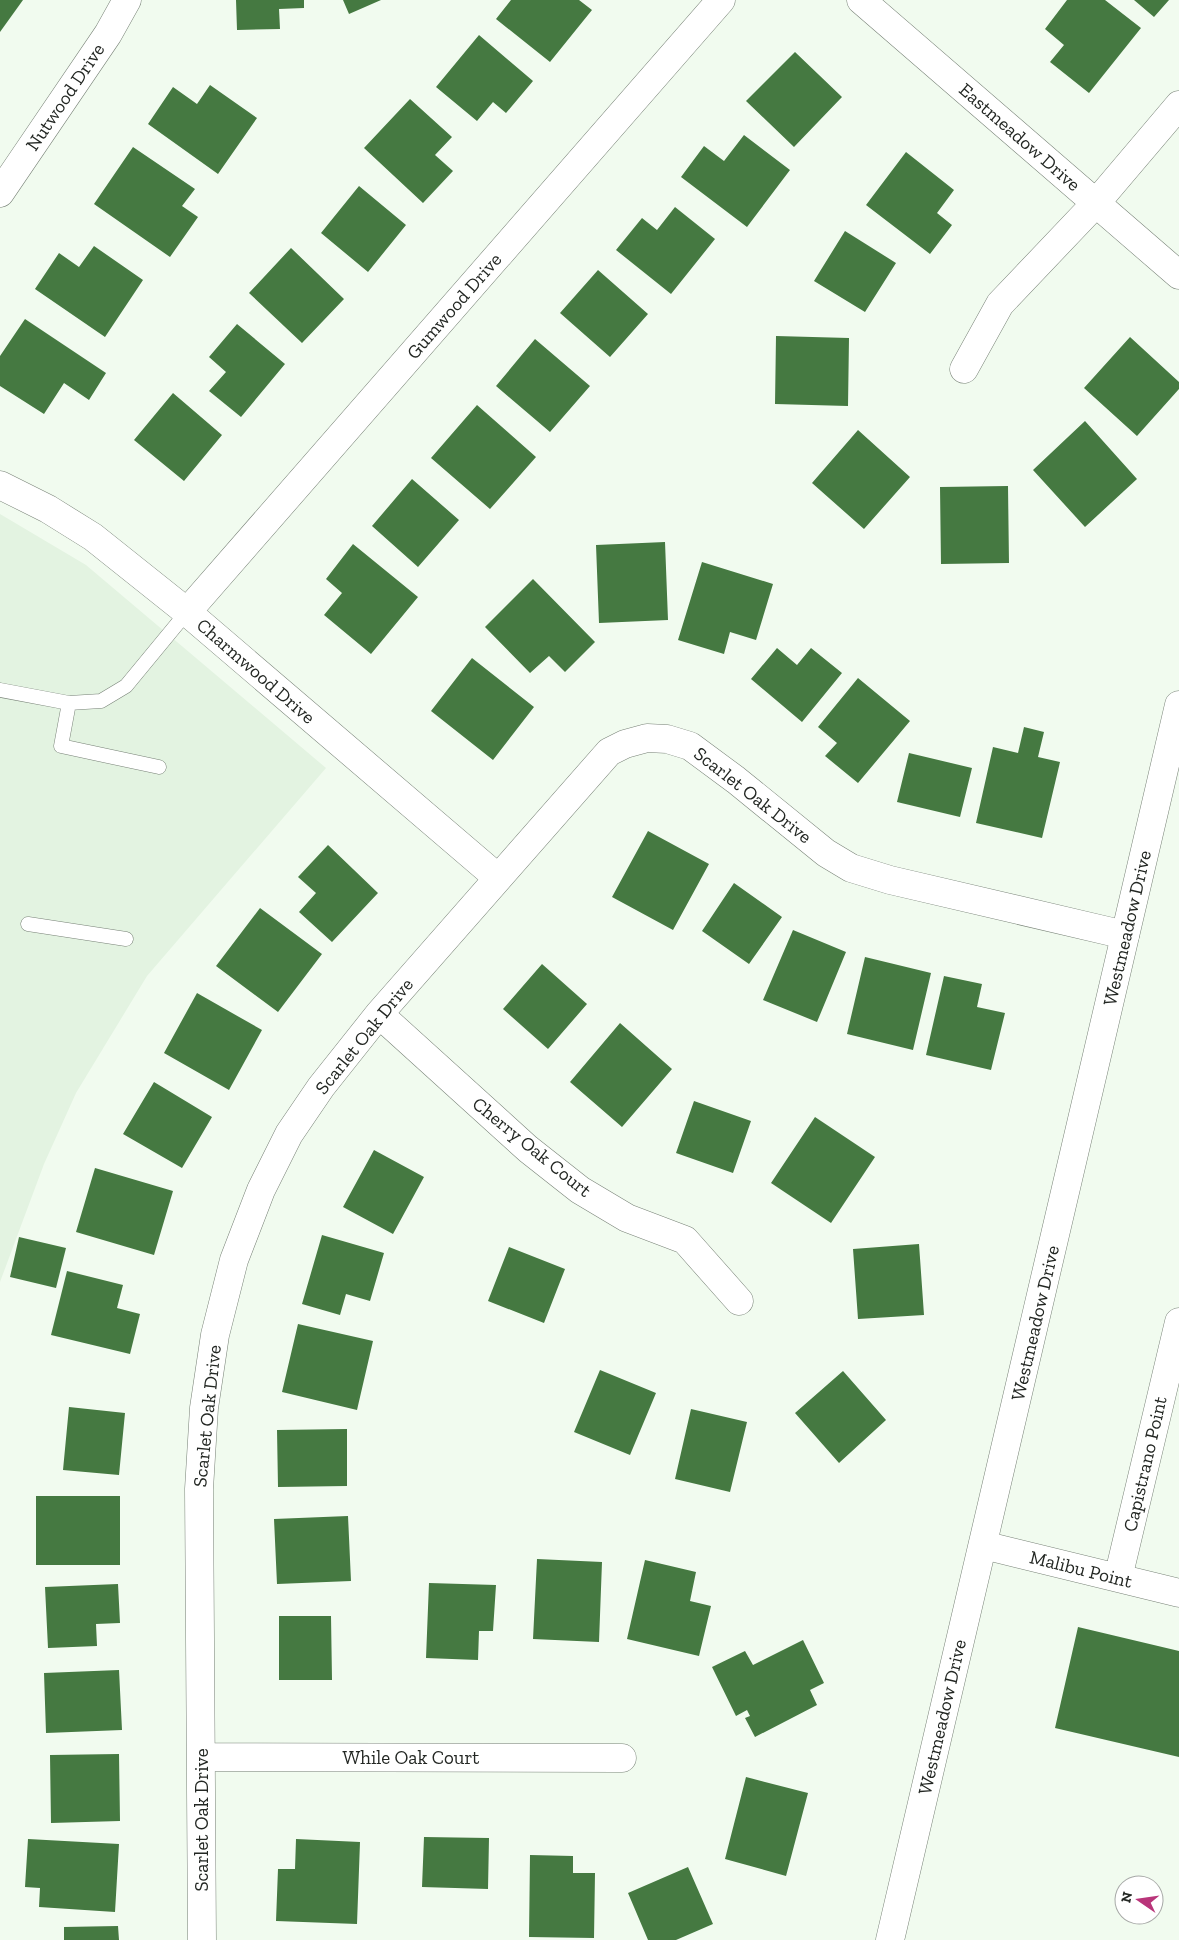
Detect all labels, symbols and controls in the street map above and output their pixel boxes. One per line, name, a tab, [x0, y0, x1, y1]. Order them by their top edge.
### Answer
street label: Nutwood Drive	[21, 39, 109, 155]
street label: Eastmeadow Drive	[955, 78, 1085, 196]
street label: Gumwood Drive	[402, 248, 506, 364]
street label: Charmwood Drive	[192, 613, 320, 729]
street label: Scarlet Oak Drive	[690, 742, 817, 848]
street label: Westmeadow Drive	[1098, 848, 1156, 1008]
street label: Scarlet Oak Drive	[310, 973, 418, 1099]
street label: Cherry Oak Court	[468, 1092, 596, 1202]
street label: Westmeadow Drive	[1006, 1243, 1064, 1403]
street label: Scarlet Oak Drive	[188, 1344, 226, 1488]
street label: Capistrano Point	[1118, 1394, 1172, 1534]
street label: Malibu Point	[1027, 1545, 1135, 1593]
street label: Westmeadow Drive	[913, 1637, 971, 1797]
street label: While Oak Court	[343, 1746, 479, 1769]
street label: Scarlet Oak Drive	[190, 1748, 213, 1892]
north arrow	[1114, 1875, 1164, 1925]
text: N	[1117, 1890, 1136, 1904]

